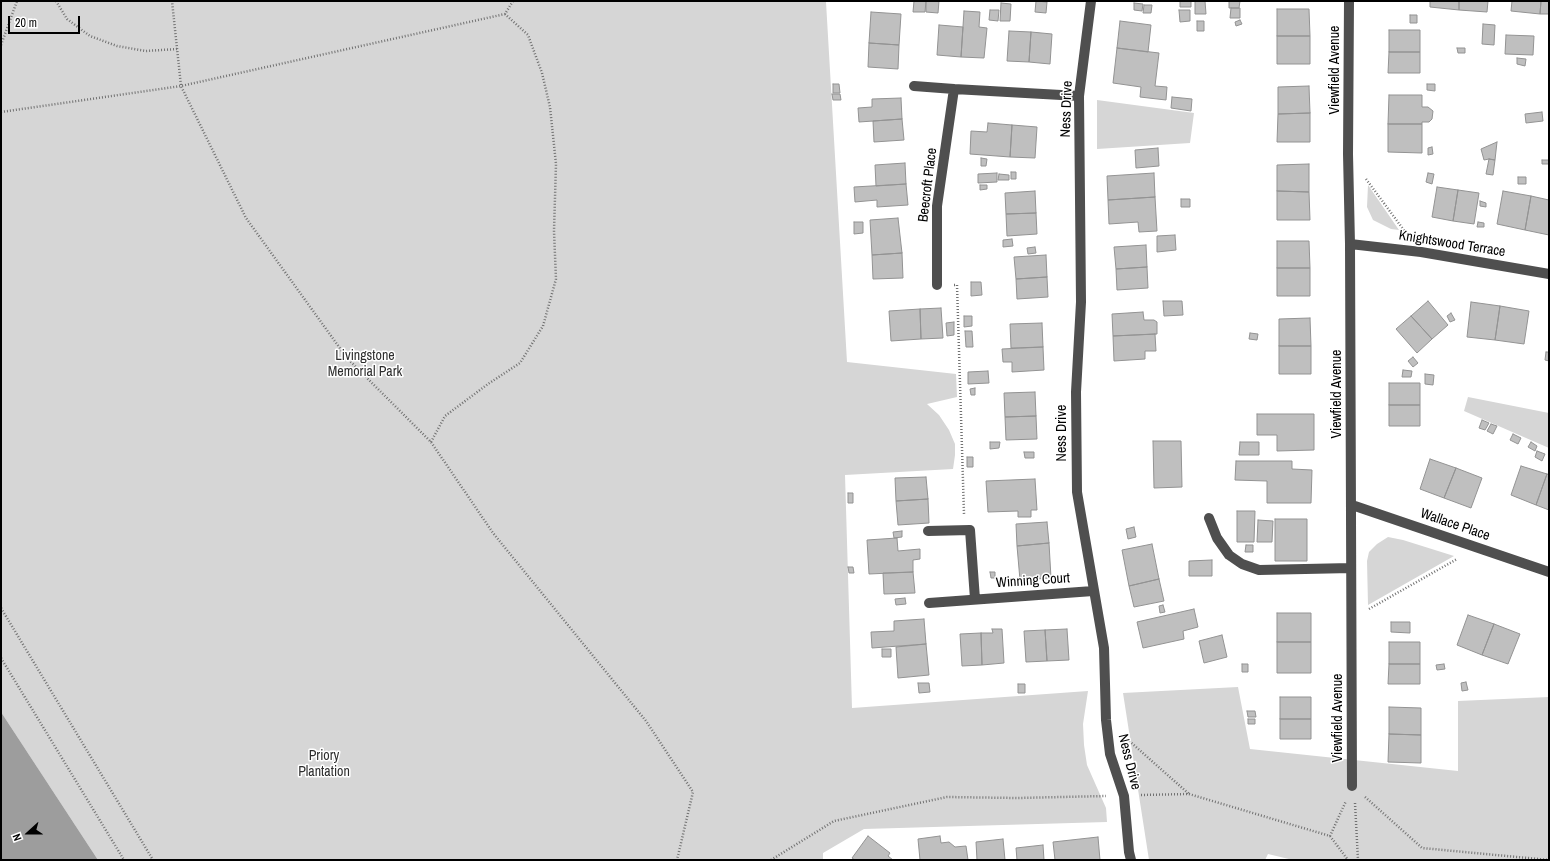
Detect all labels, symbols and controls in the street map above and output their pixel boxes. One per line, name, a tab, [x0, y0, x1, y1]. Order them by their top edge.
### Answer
scale bar	[10, 8, 82, 34]
text: 20 m	[15, 15, 37, 31]
street label: Viewfield Avenue	[1327, 26, 1343, 114]
street label: Ness Drive	[1058, 80, 1076, 138]
street label: Beecroft Place	[915, 147, 941, 223]
street label: Knightswood Terrace	[1397, 227, 1507, 261]
park label: Livingstone Memorial Park	[328, 348, 402, 380]
street label: Viewfield Avenue	[1329, 350, 1345, 438]
street label: Ness Drive	[1054, 405, 1070, 461]
street label: Wallace Place	[1418, 505, 1492, 545]
street label: Winning Court	[995, 570, 1071, 592]
street label: Viewfield Avenue	[1330, 674, 1346, 762]
street label: Ness Drive	[1114, 732, 1144, 792]
park label: Priory Plantation	[298, 748, 350, 780]
north arrow	[8, 813, 48, 853]
text: N	[9, 832, 25, 843]

